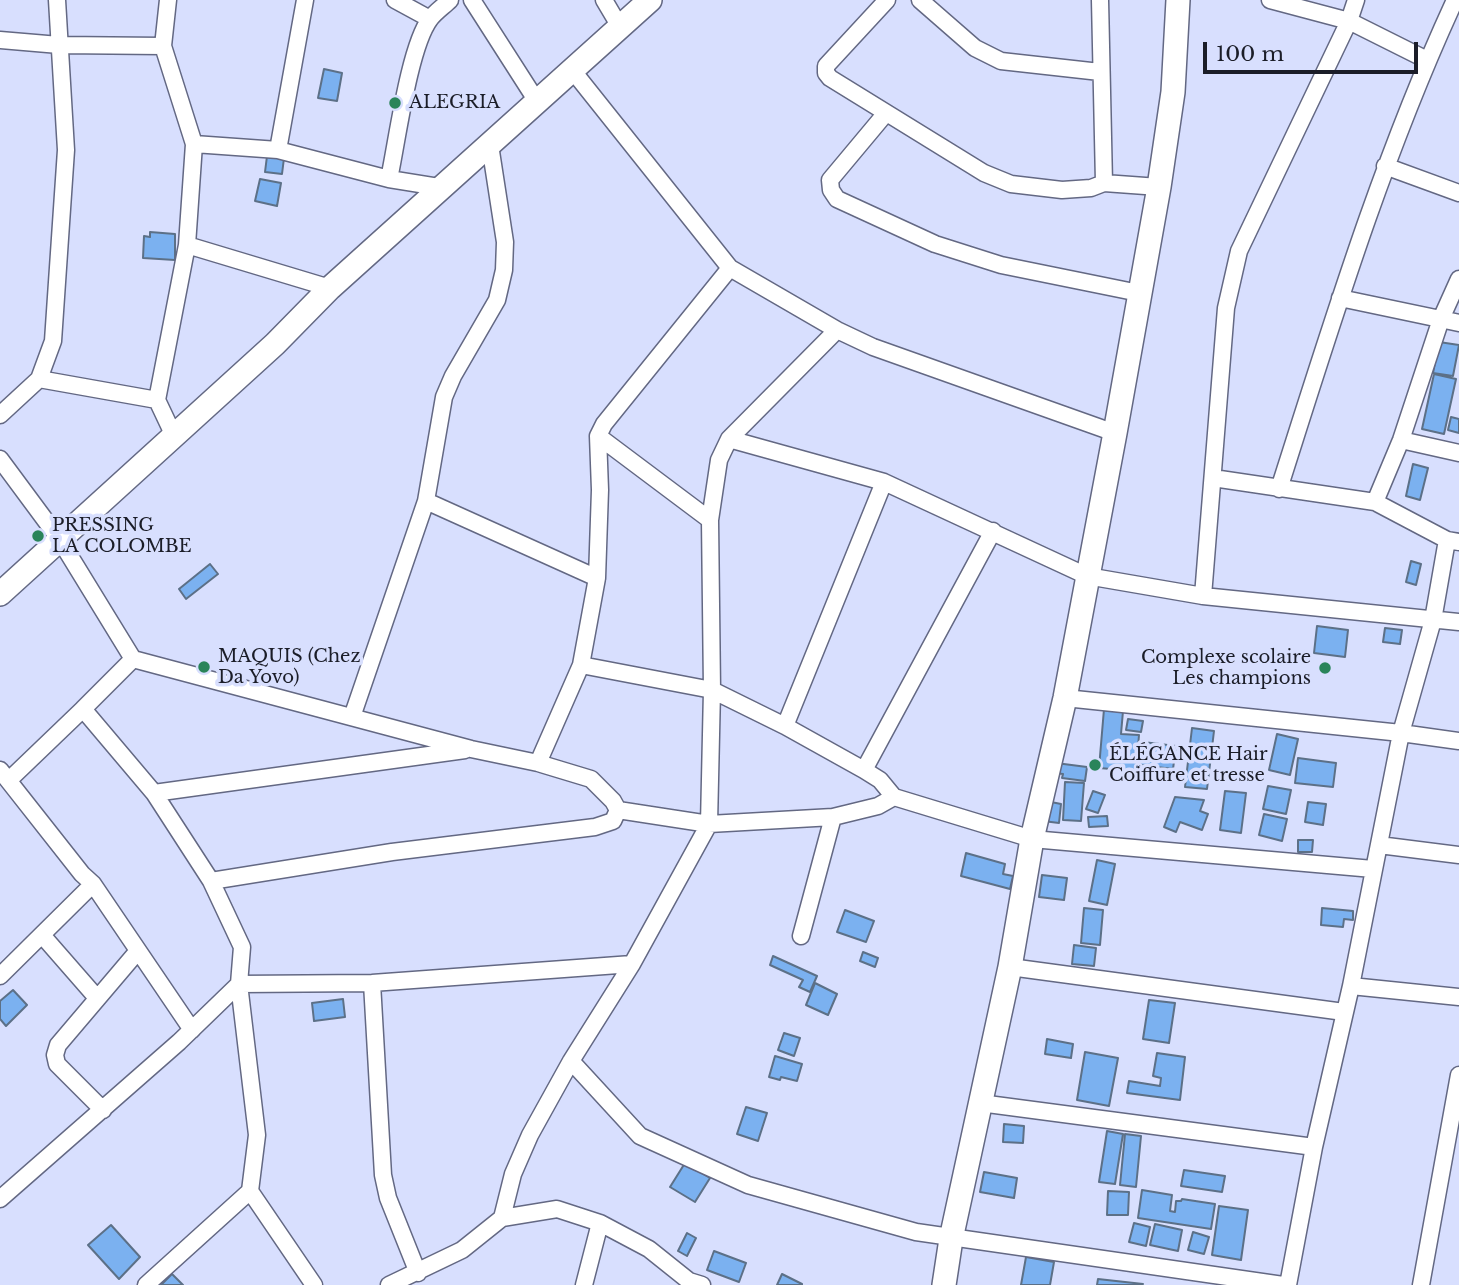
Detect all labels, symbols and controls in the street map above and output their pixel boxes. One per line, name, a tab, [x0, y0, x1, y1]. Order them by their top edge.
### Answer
scale bar	[1207, 28, 1422, 72]
text: 100 m	[1216, 41, 1284, 67]
place label: ALEGRIA	[409, 92, 500, 114]
marker: ALEGRIA	[387, 95, 403, 111]
place label: PRESSING LA COLOMBE	[52, 515, 192, 558]
marker: PRESSING LA COLOMBE	[30, 528, 46, 544]
place label: MAQUIS (Chez Da Yovo)	[218, 646, 360, 688]
place label: Complexe scolaire Les champions	[1141, 647, 1311, 690]
marker: MAQUIS (Chez Da Yovo)	[196, 659, 212, 675]
marker: Complexe scolaire Les champions	[1317, 660, 1333, 676]
place label: ÉLÉGANCE Hair Coiffure et tresse	[1109, 744, 1268, 786]
marker: ÉLÉGANCE Hair Coiffure et tresse	[1087, 757, 1103, 773]

